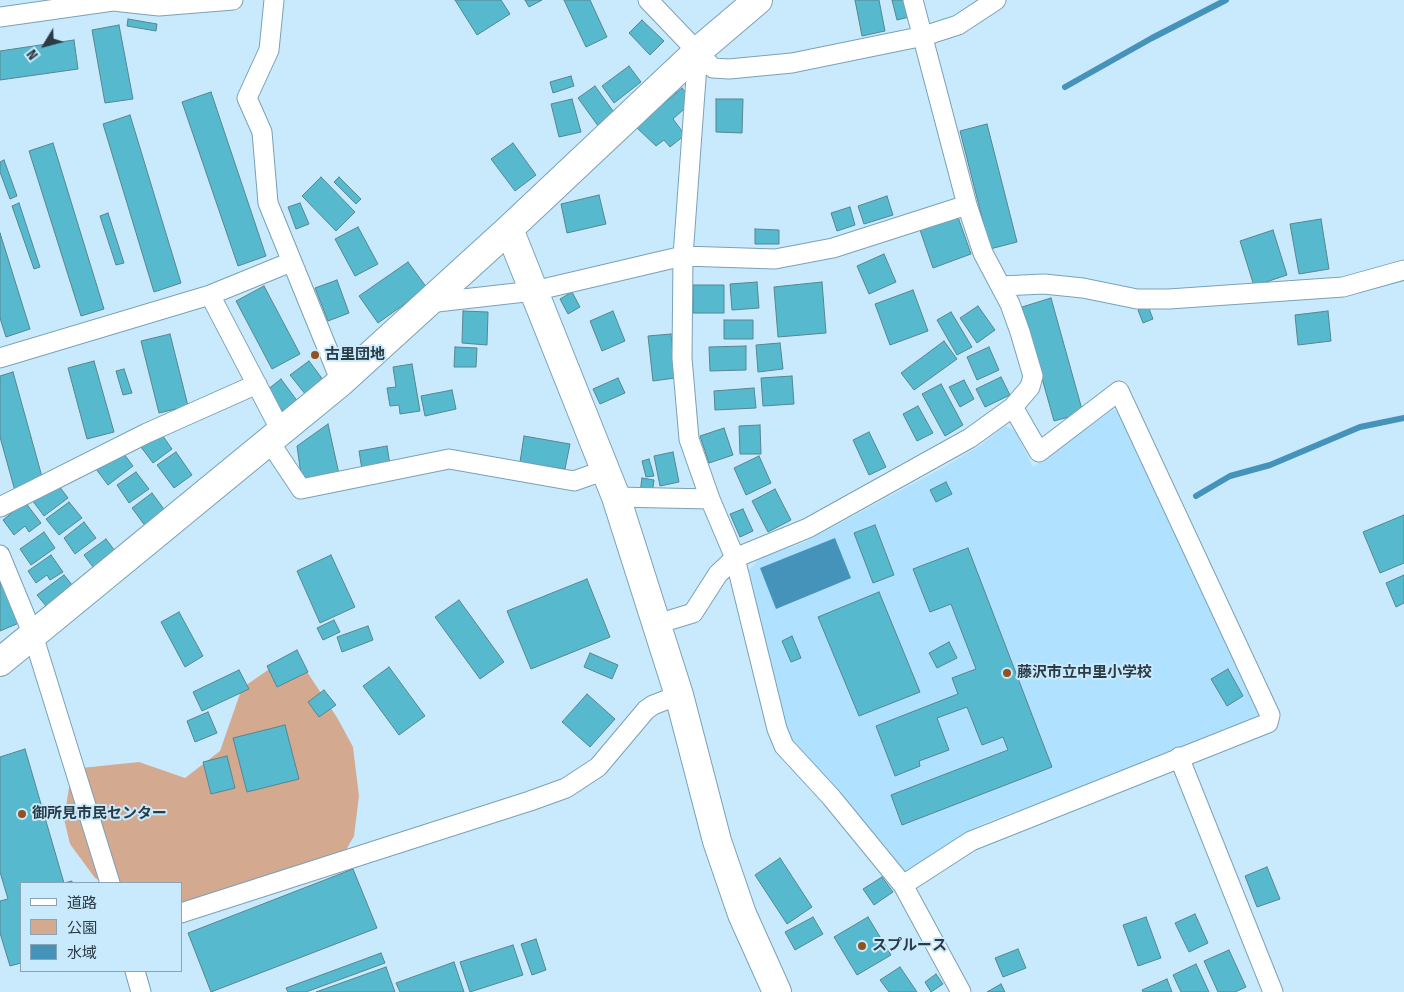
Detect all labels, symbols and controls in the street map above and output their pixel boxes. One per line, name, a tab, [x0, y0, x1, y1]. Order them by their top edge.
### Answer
north arrow	[20, 20, 70, 70]
text: N	[23, 46, 42, 63]
place label: 古里団地	[325, 346, 385, 364]
marker: 古里団地	[309, 349, 321, 361]
place label: 藤沢市立中里小学校	[1017, 664, 1152, 682]
marker: 藤沢市立中里小学校	[1001, 667, 1013, 679]
place label: 御所見市民センター	[32, 805, 167, 823]
marker: 御所見市民センター	[16, 808, 28, 820]
legend	[20, 882, 182, 972]
text: 道路	[67, 894, 97, 912]
text: 公園	[67, 919, 97, 937]
place label: スプルース	[872, 937, 947, 955]
marker: スプルース	[856, 940, 868, 952]
text: 水域	[67, 944, 97, 962]

